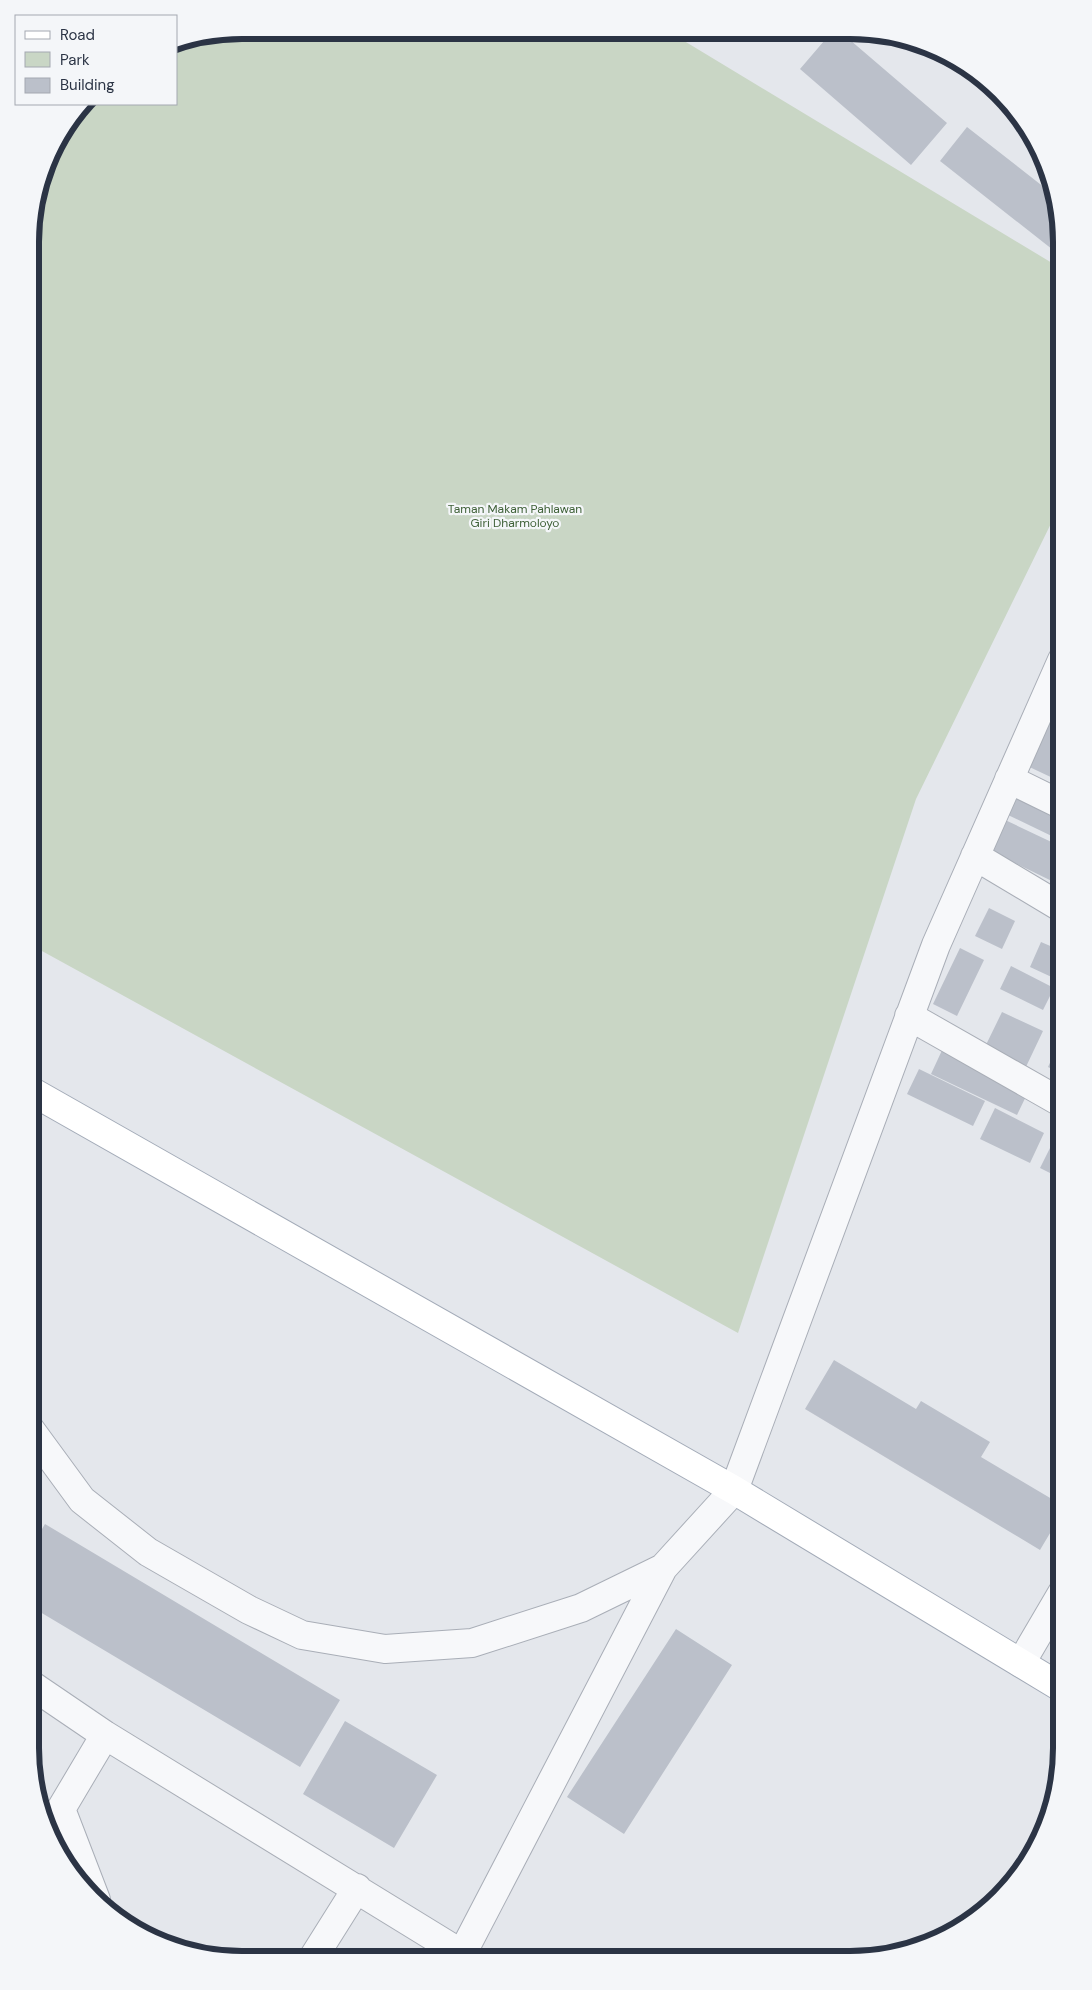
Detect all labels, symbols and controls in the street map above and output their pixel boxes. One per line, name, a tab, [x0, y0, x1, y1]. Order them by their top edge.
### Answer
legend	[15, 15, 178, 105]
text: Road	[60, 25, 95, 45]
text: Park	[60, 50, 90, 70]
text: Building	[60, 75, 115, 95]
park label: Taman Makam Pahlawan Giri Dharmoloyo	[448, 501, 582, 531]

